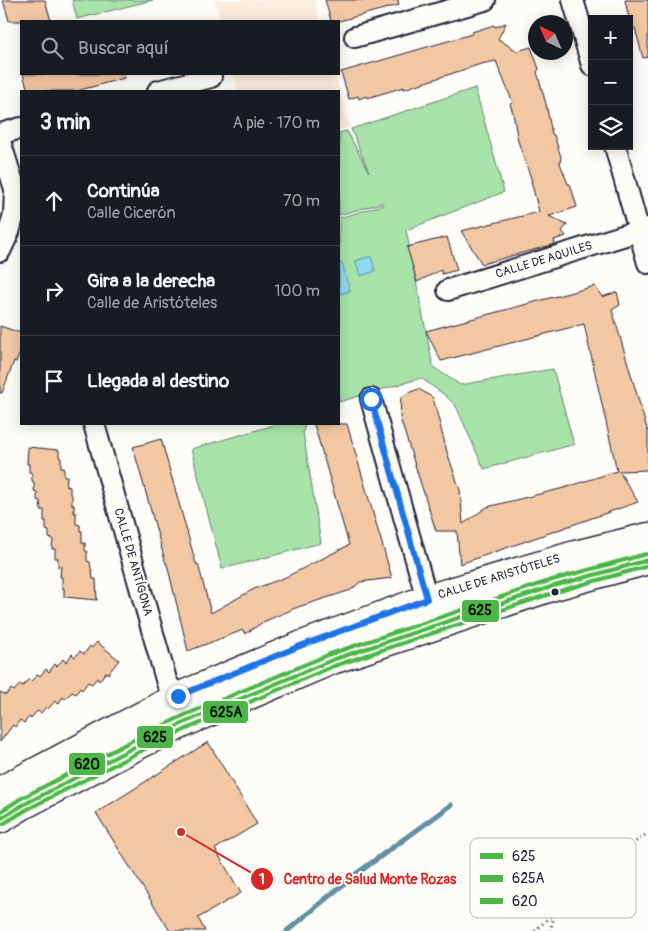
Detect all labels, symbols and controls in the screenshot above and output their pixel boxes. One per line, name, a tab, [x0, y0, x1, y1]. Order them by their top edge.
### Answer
north arrow	[528, 15, 573, 60]
map controls	[588, 15, 633, 150]
button: +	[588, 15, 633, 60]
search box	[20, 20, 340, 75]
icon: search	[38, 34, 66, 62]
text: Buscar aquí	[78, 36, 169, 60]
button: −	[588, 60, 633, 105]
button: layers	[588, 105, 633, 150]
text: 3 min	[40, 109, 90, 136]
text: A pie · 170 m	[232, 113, 320, 133]
text: Continúa	[87, 179, 160, 203]
icon: ahead	[40, 187, 68, 215]
text: 70 m	[283, 191, 320, 211]
text: Calle Cicerón	[87, 203, 176, 223]
street label: CALLE DE AQUILES	[494, 238, 594, 282]
text: Gira a la derecha	[87, 269, 215, 293]
icon: right	[40, 277, 68, 305]
text: 100 m	[274, 281, 320, 301]
text: Calle de Aristóteles	[87, 293, 217, 313]
icon: arrive	[40, 367, 68, 395]
text: Llegada al destino	[87, 369, 229, 393]
route start	[360, 388, 383, 411]
street label: CALLE DE ANTÍGONA	[110, 506, 157, 618]
street label: CALLE DE ARISTÓTELES	[436, 550, 562, 603]
unlabelled marker	[550, 587, 560, 597]
line badge: 625	[461, 599, 500, 623]
text: 625	[468, 602, 492, 619]
route end	[167, 685, 190, 708]
line badge: 625A	[202, 700, 249, 724]
text: 625A	[210, 704, 242, 721]
line badge: 625	[136, 725, 174, 749]
text: 625	[143, 729, 167, 746]
line badge: 620	[68, 752, 106, 776]
text: 620	[74, 756, 100, 773]
legend	[470, 838, 636, 918]
text: 625	[512, 848, 536, 865]
callout: Centro de Salud Monte Rozas	[249, 864, 466, 893]
text: 1	[259, 870, 265, 889]
text: 625A	[512, 870, 545, 887]
text: Centro de Salud Monte Rozas	[284, 871, 457, 888]
text: 620	[512, 893, 538, 910]

